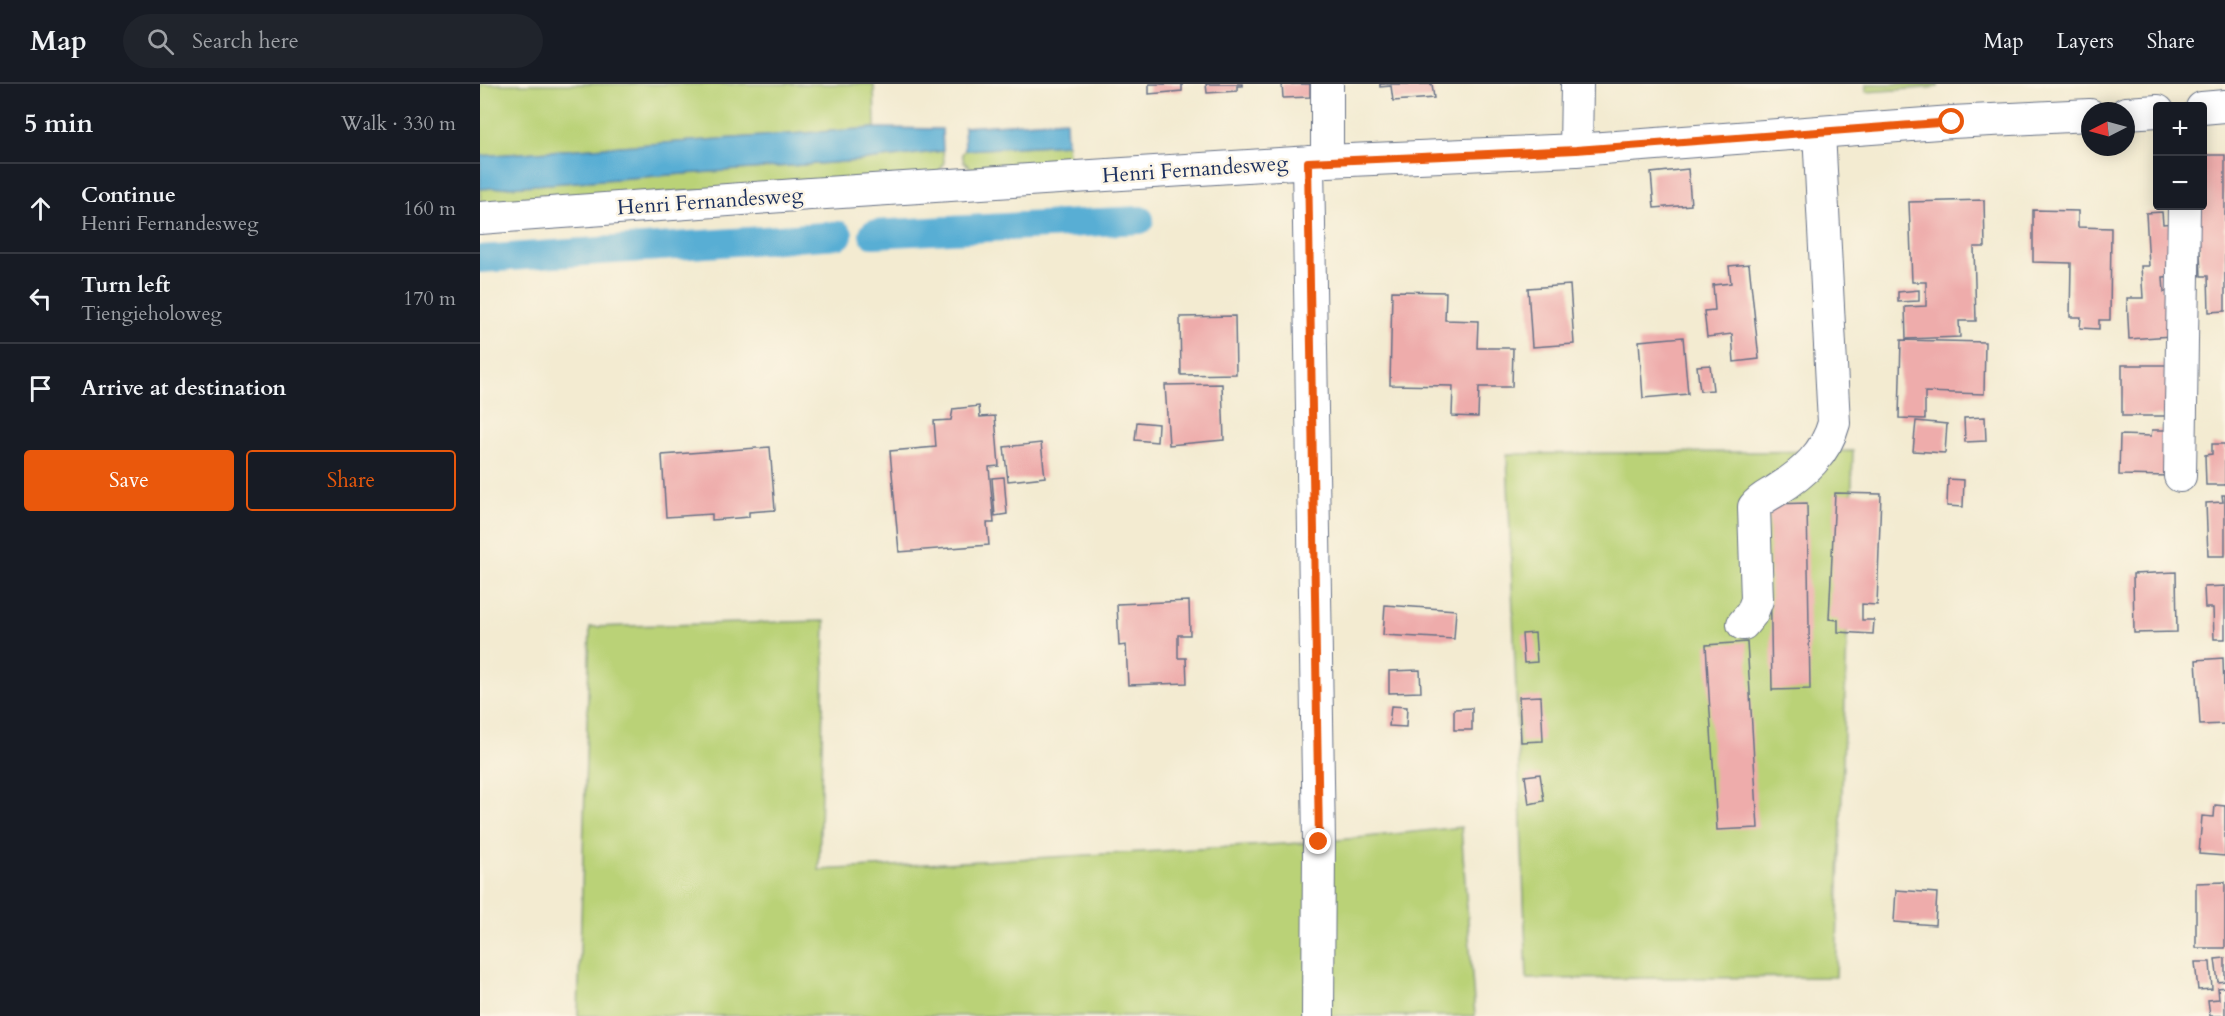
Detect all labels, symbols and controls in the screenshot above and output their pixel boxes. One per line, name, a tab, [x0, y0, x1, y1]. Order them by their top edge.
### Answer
search box	[123, 14, 543, 68]
text: Map	[30, 22, 87, 60]
icon: search	[144, 25, 177, 58]
text: Search here	[192, 26, 299, 56]
text: Map	[1984, 27, 2024, 56]
text: Layers	[2057, 27, 2114, 56]
text: Share	[2147, 27, 2195, 56]
north arrow	[2081, 102, 2135, 156]
map controls	[2153, 102, 2207, 210]
button: +	[2153, 102, 2207, 156]
text: 5 min	[24, 106, 93, 141]
route start	[1938, 108, 1964, 134]
text: Walk · 330 m	[341, 110, 456, 137]
street label: Henri Fernandesweg	[1101, 149, 1289, 190]
button: −	[2153, 156, 2207, 210]
text: Continue	[81, 180, 176, 210]
street label: Henri Fernandesweg	[616, 181, 804, 222]
icon: ahead	[24, 192, 57, 225]
text: 160 m	[403, 195, 456, 222]
text: Henri Fernandesweg	[81, 210, 258, 237]
text: Turn left	[81, 270, 170, 300]
icon: left	[24, 282, 57, 315]
text: 170 m	[403, 285, 456, 312]
text: Tiengieholoweg	[81, 300, 222, 327]
icon: arrive	[24, 372, 57, 405]
text: Arrive at destination	[81, 373, 286, 403]
button: Save	[24, 450, 234, 511]
button: Share	[246, 450, 456, 511]
route end	[1305, 828, 1331, 854]

